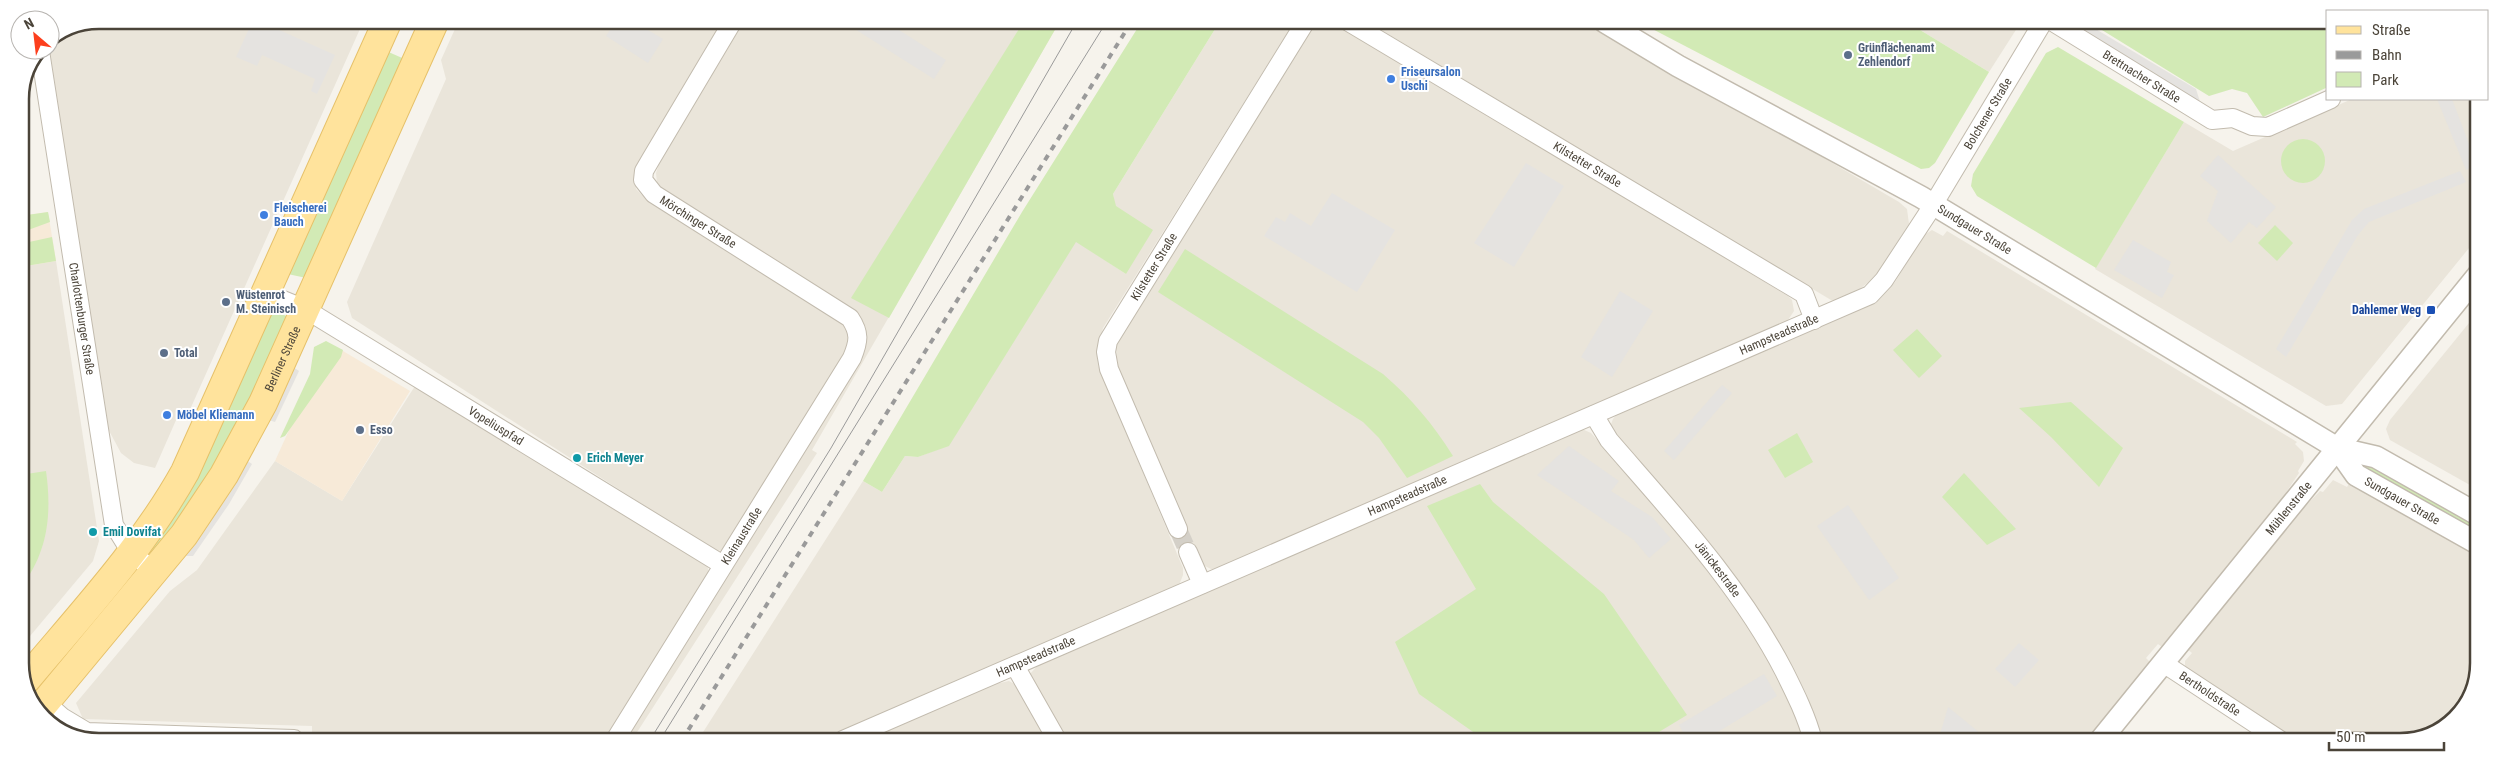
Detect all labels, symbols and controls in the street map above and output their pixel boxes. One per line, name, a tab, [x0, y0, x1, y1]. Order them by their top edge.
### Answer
north arrow	[10, 10, 60, 60]
legend	[2326, 10, 2489, 100]
text: N	[21, 14, 36, 33]
text: Straße	[2372, 21, 2411, 39]
place label: Grünflächenamt Zehlendorf	[1858, 41, 1935, 69]
text: Bahn	[2372, 46, 2402, 64]
street label: Brettnacher Straße	[2100, 47, 2183, 106]
marker: Grünflächenamt Zehlendorf	[1842, 49, 1854, 61]
place label: Friseursalon Uschi	[1401, 65, 1461, 93]
text: Park	[2372, 71, 2399, 89]
marker: Friseursalon Uschi	[1385, 73, 1397, 85]
street label: Bolchener Straße	[1961, 75, 2015, 152]
street label: Kilstetter Straße	[1551, 139, 1624, 190]
street label: Mörchinger Straße	[657, 193, 739, 251]
place label: Fleischerei Bauch	[274, 201, 327, 229]
street label: Sundgauer Straße	[1935, 202, 2015, 257]
marker: Fleischerei Bauch	[258, 209, 270, 221]
street label: Kilstetter Straße	[1128, 230, 1180, 303]
street label: Charlottenburger Straße	[66, 262, 98, 376]
place label: Wüstenrot M. Steinisch	[236, 288, 296, 316]
marker: Wüstenrot M. Steinisch	[220, 296, 232, 308]
place label: Dahlemer Weg	[2352, 303, 2421, 317]
marker: Dahlemer Weg	[2425, 304, 2437, 316]
street label: Hampsteadstraße	[1737, 311, 1821, 358]
street label: Berliner Straße	[262, 324, 304, 394]
place label: Total	[174, 346, 198, 360]
marker: Total	[158, 347, 170, 359]
street label: Vopeliuspfad	[466, 404, 526, 448]
place label: Möbel Kliemann	[177, 408, 254, 422]
marker: Möbel Kliemann	[161, 409, 173, 421]
place label: Esso	[370, 423, 393, 437]
marker: Esso	[354, 424, 366, 436]
place label: Erich Meyer	[587, 451, 644, 465]
marker: Erich Meyer	[571, 452, 583, 464]
street label: Hampsteadstraße	[1366, 472, 1449, 519]
street label: Sundgauer Straße	[2362, 474, 2443, 528]
street label: Mühlenstraße	[2263, 478, 2315, 538]
street label: Kleinaustraße	[718, 504, 765, 567]
place label: Emil Dovifat	[103, 525, 161, 539]
marker: Emil Dovifat	[87, 526, 99, 538]
street label: Jänickestraße	[1692, 538, 1744, 600]
street label: Hampsteadstraße	[994, 633, 1078, 680]
street label: Bertholdstraße	[2177, 669, 2243, 719]
scale bar	[2329, 720, 2444, 752]
text: 50 m	[2336, 728, 2366, 746]

